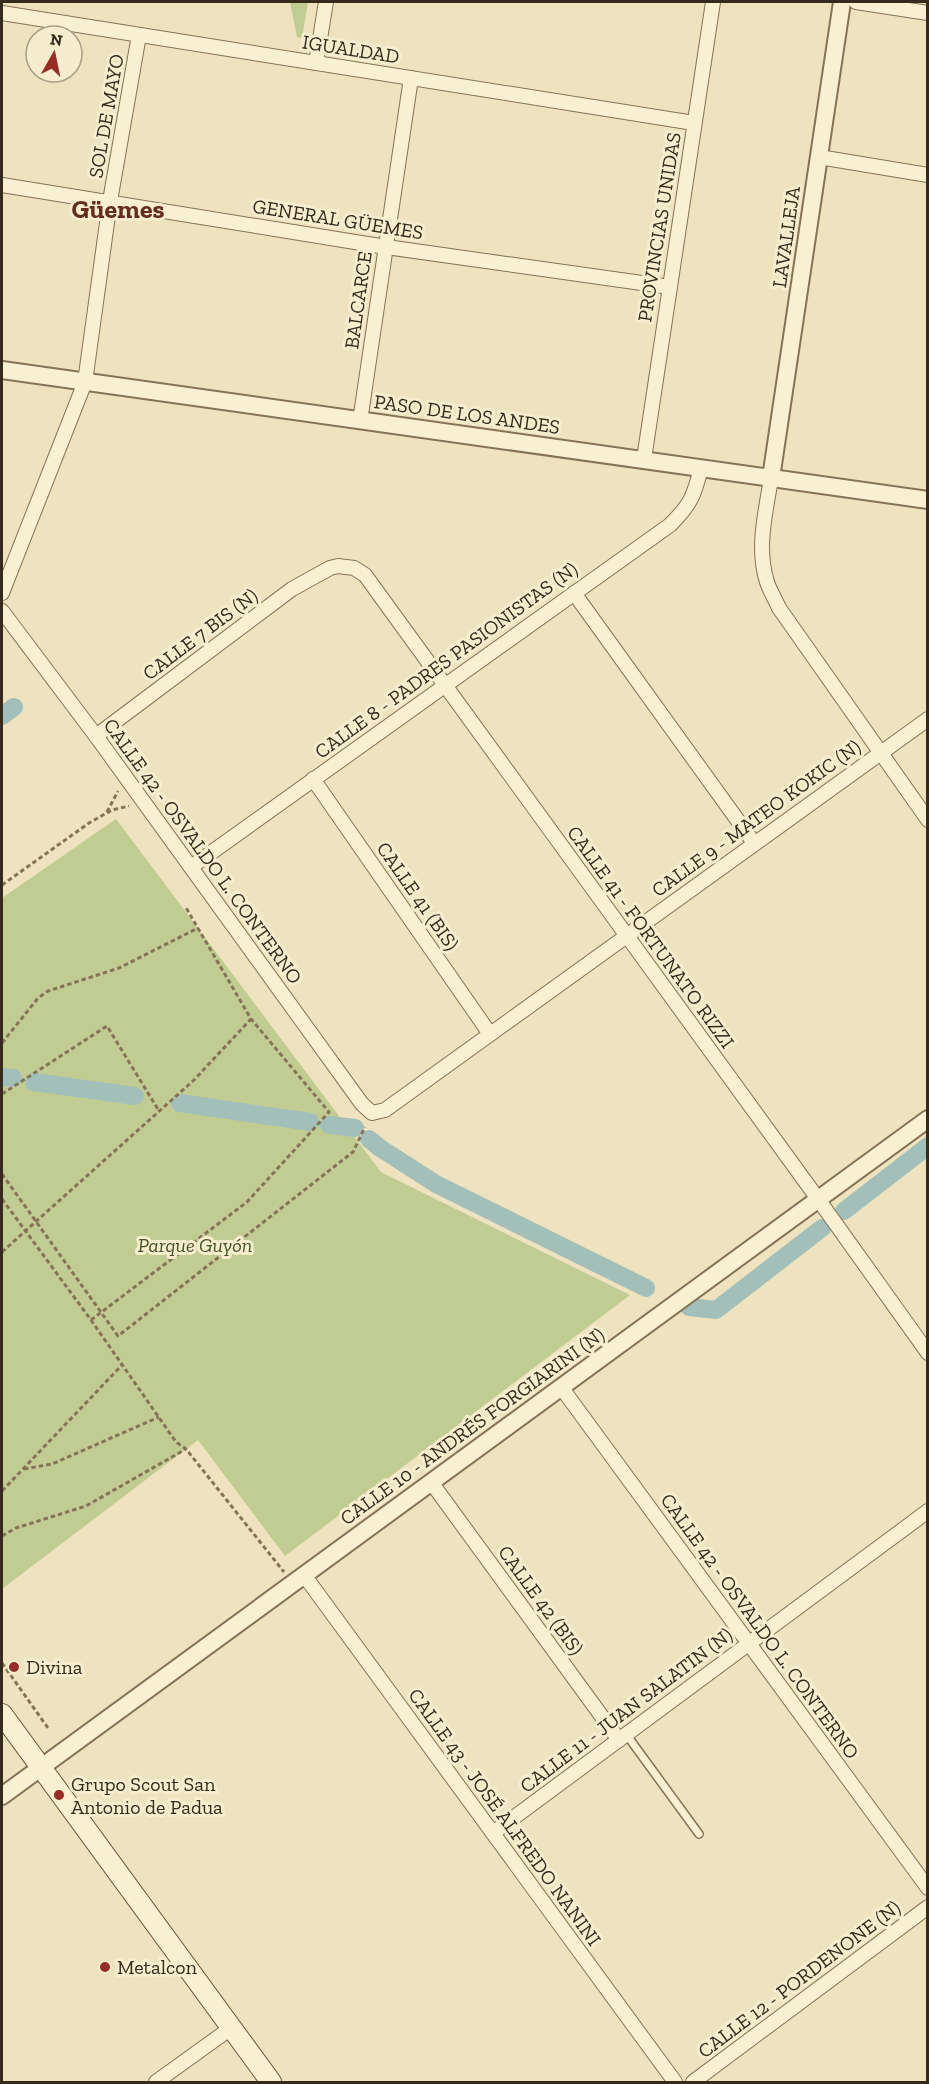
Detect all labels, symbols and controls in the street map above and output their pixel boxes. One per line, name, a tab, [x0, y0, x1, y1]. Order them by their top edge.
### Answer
north arrow	[24, 24, 84, 84]
text: N	[49, 29, 64, 50]
street label: IGUALDAD	[301, 29, 401, 69]
street label: SOL DE MAYO	[83, 52, 129, 180]
street label: PROVINCIAS UNIDAS	[632, 130, 686, 324]
street label: LAVALLEJA	[767, 184, 805, 289]
district label: Güemes	[72, 193, 164, 225]
street label: GENERAL GÜEMES	[251, 194, 425, 244]
street label: BALCARCE	[339, 250, 377, 350]
street label: PASO DE LOS ANDES	[373, 389, 561, 439]
street label: CALLE 8 - PADRES PASIONISTAS (N)	[310, 557, 582, 763]
street label: CALLE 7 BIS (N)	[138, 583, 262, 685]
street label: CALLE 42 - OSVALDO L. CONTERNO	[99, 714, 307, 988]
street label: CALLE 9 - MATEO KOKIC (N)	[647, 734, 865, 902]
street label: CALLE 41 - FORTUNATO RIZZI	[562, 821, 740, 1053]
street label: CALLE 41 (BIS)	[372, 837, 464, 955]
park label: Parque Guyón	[138, 1233, 252, 1257]
street label: CALLE 10 - ANDRÉS FORGIARINI (N)	[335, 1322, 609, 1530]
street label: CALLE 42 - OSVALDO L. CONTERNO	[656, 1489, 864, 1763]
street label: CALLE 42 (BIS)	[493, 1541, 589, 1659]
street label: CALLE 11 - JUAN SALATIN (N)	[515, 1622, 737, 1798]
place label: Divina	[26, 1655, 83, 1679]
marker: Divina	[7, 1660, 21, 1674]
street label: CALLE 43 - JOSÉ ALFREDO NANINI	[404, 1684, 606, 1950]
place label: Grupo Scout San Antonio de Padua	[71, 1772, 223, 1819]
marker: Grupo Scout San Antonio de Padua	[52, 1788, 66, 1802]
street label: CALLE 12 - PORDENONE (N)	[693, 1895, 905, 2063]
place label: Metalcon	[117, 1955, 197, 1979]
marker: Metalcon	[98, 1960, 112, 1974]

